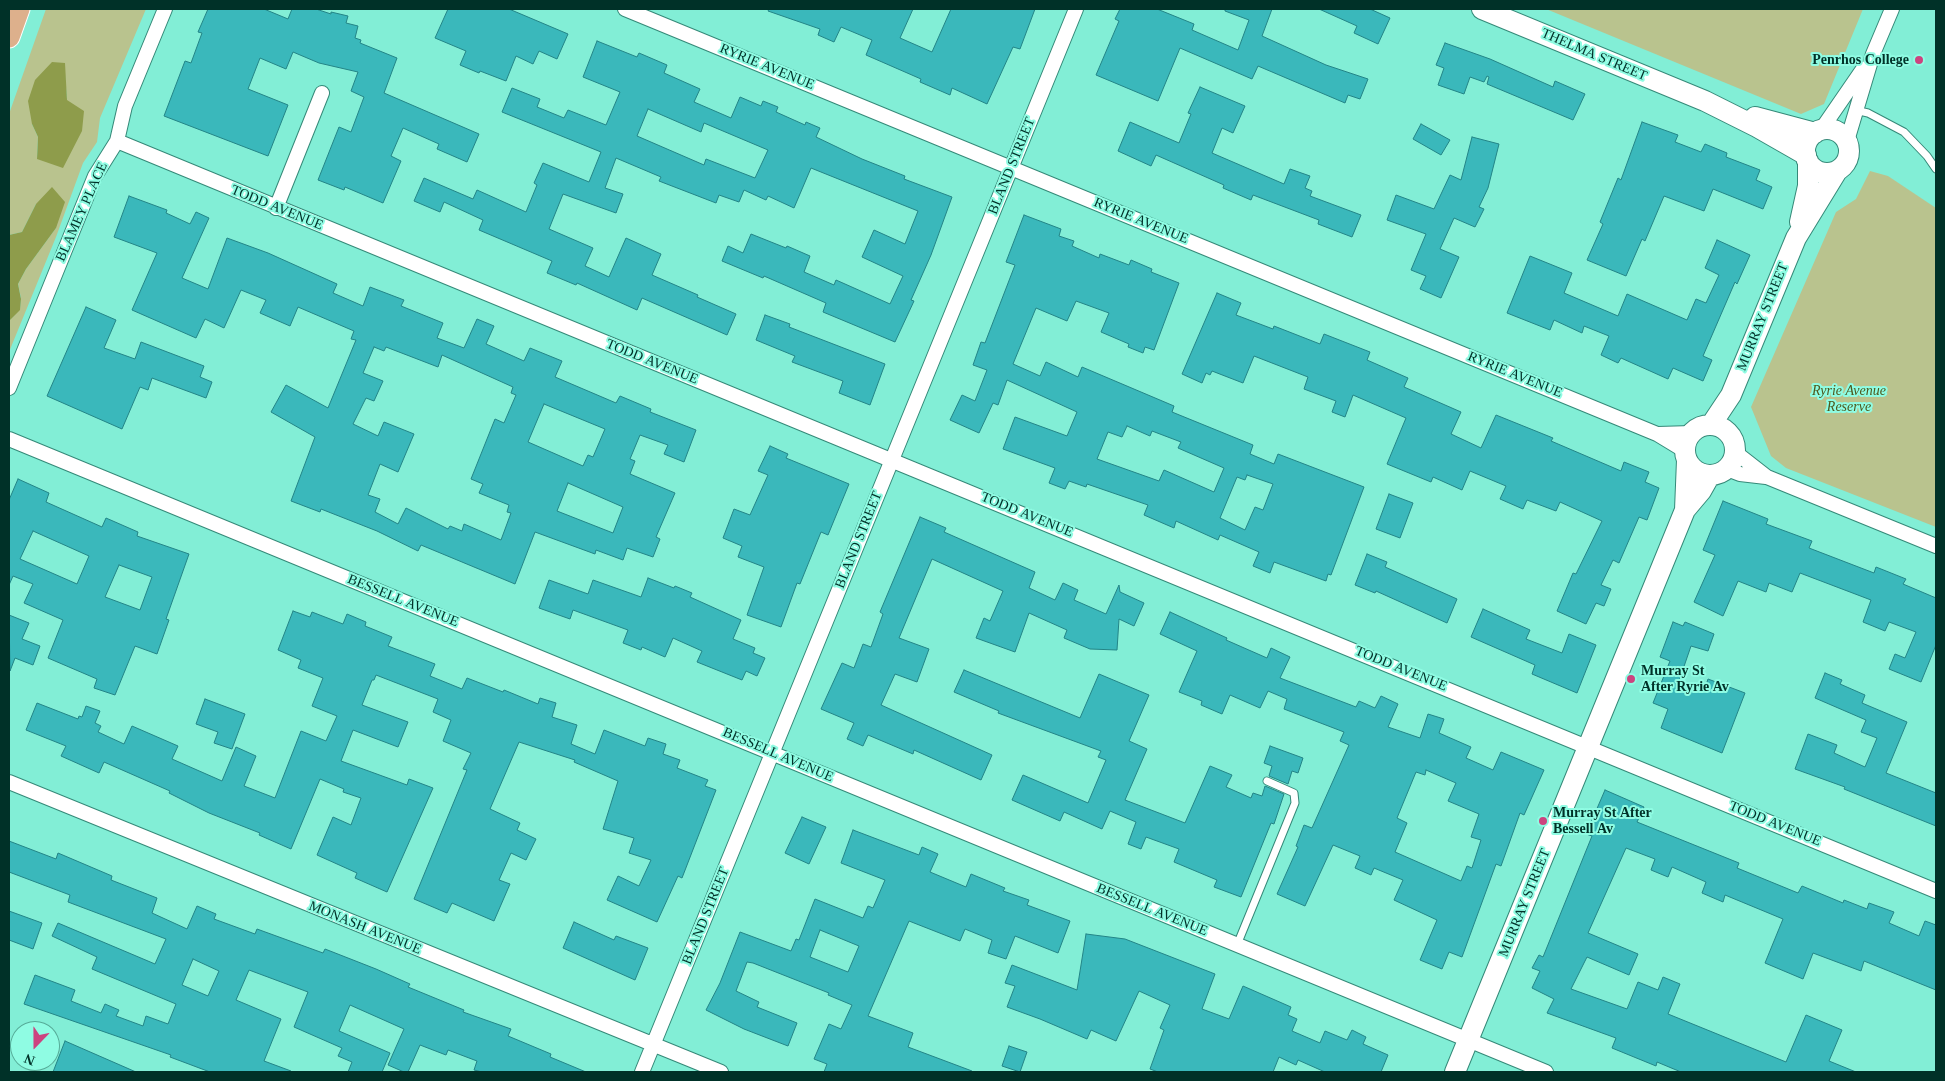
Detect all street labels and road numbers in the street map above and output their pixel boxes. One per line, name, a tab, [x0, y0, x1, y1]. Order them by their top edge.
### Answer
street label: THELMA STREET	[1539, 25, 1649, 85]
street label: RYRIE AVENUE	[717, 40, 817, 94]
street label: BLAND STREET	[985, 115, 1039, 217]
street label: BLAMEY PLACE	[53, 160, 111, 264]
street label: TODD AVENUE	[228, 182, 326, 234]
street label: RYRIE AVENUE	[1091, 194, 1191, 248]
street label: MURRAY STREET	[1734, 261, 1792, 373]
street label: TODD AVENUE	[603, 336, 701, 388]
street label: RYRIE AVENUE	[1465, 348, 1565, 402]
street label: BLAND STREET	[832, 489, 886, 591]
street label: TODD AVENUE	[978, 489, 1076, 541]
street label: BESSELL AVENUE	[345, 571, 461, 631]
street label: TODD AVENUE	[1352, 643, 1450, 695]
street label: BESSELL AVENUE	[720, 724, 836, 786]
street label: TODD AVENUE	[1726, 798, 1824, 850]
street label: MURRAY STREET	[1496, 847, 1554, 959]
street label: BLAND STREET	[679, 865, 733, 967]
street label: BESSELL AVENUE	[1094, 880, 1210, 940]
street label: MONASH AVENUE	[306, 898, 424, 958]

